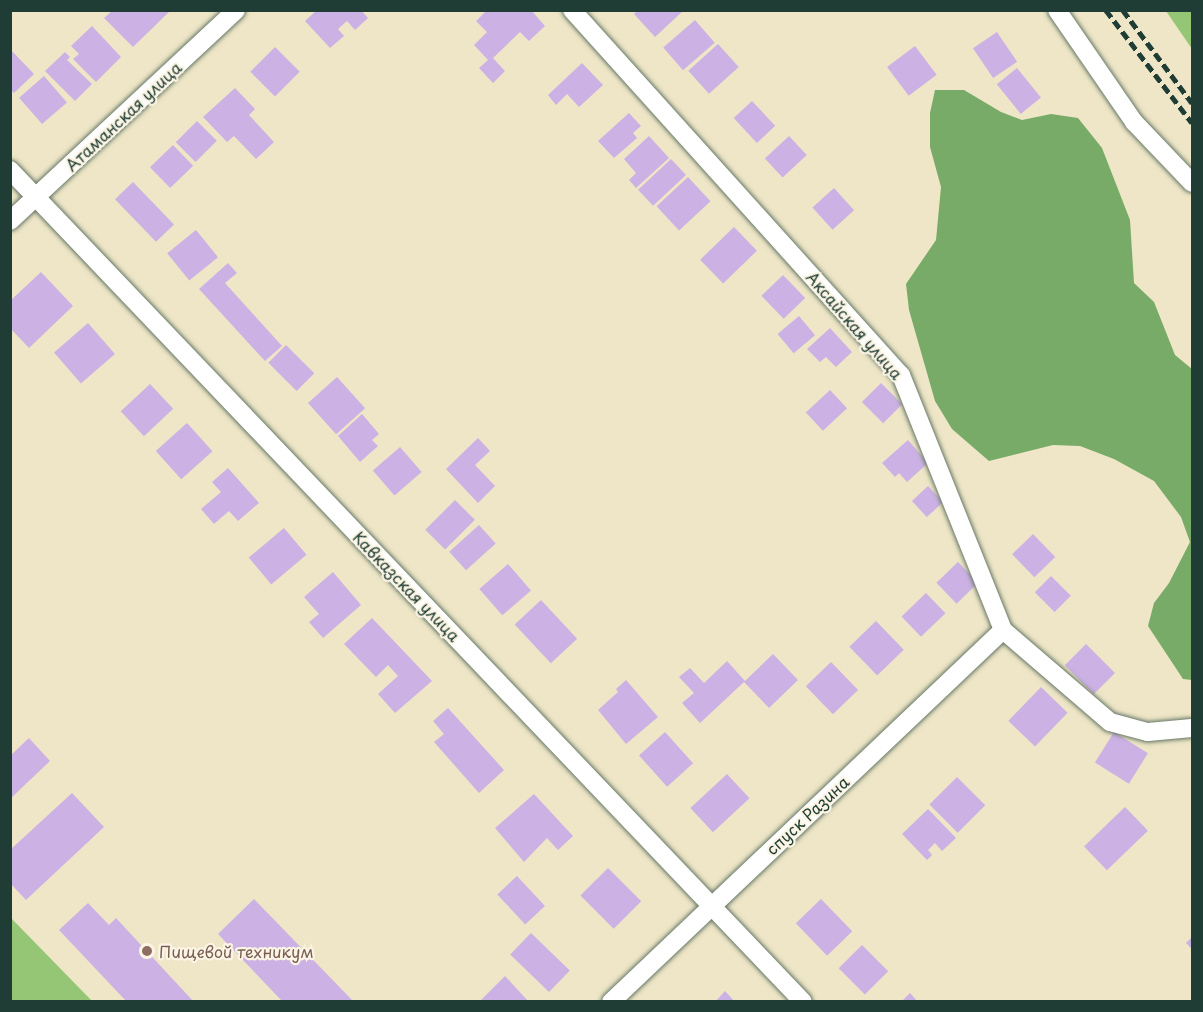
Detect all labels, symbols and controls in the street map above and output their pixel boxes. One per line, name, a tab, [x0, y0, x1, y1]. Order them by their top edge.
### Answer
street label: Атаманская улица	[61, 57, 185, 175]
street label: Аксайская улица	[803, 267, 907, 383]
street label: Кавказская улица	[349, 527, 465, 645]
street label: спуск Разина	[761, 772, 853, 858]
place label: Пищевой техникум	[159, 941, 314, 961]
marker: Пищевой техникум	[140, 944, 154, 958]

